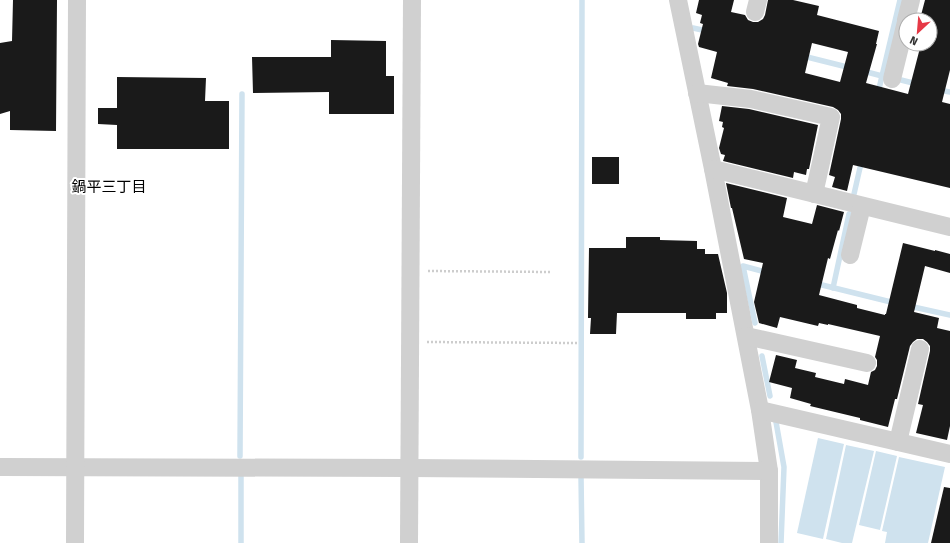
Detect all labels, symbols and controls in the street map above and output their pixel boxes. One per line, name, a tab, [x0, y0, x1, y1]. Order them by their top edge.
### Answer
north arrow	[898, 12, 938, 52]
text: N	[908, 33, 920, 48]
district label: 鍋平三丁目	[71, 178, 147, 196]

